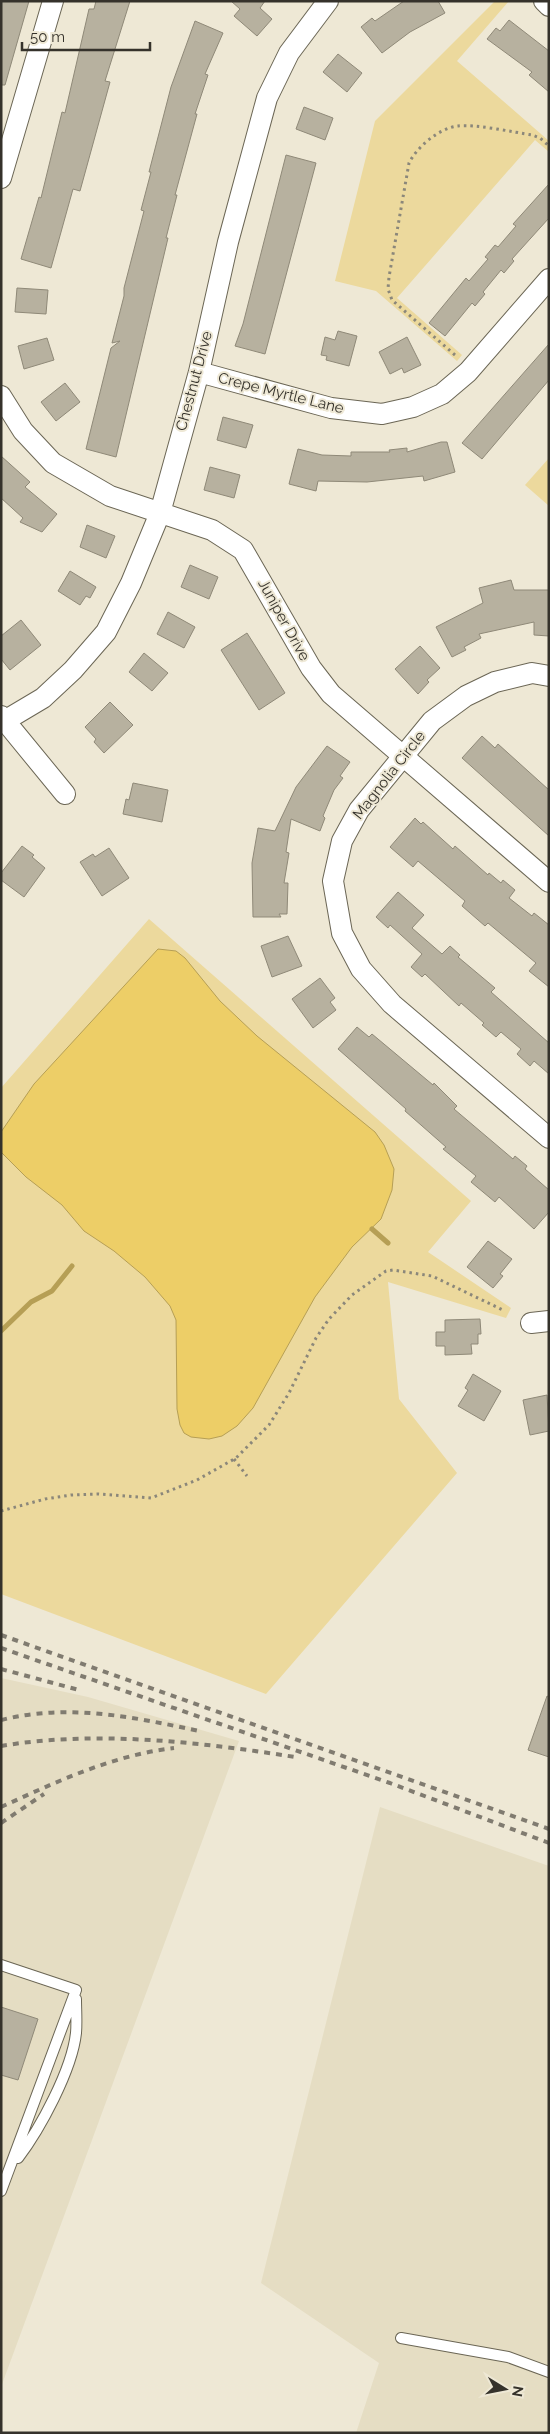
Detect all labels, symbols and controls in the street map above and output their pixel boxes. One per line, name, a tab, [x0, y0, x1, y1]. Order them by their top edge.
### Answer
scale bar	[22, 20, 150, 52]
text: 50 m	[30, 28, 65, 46]
street label: Chestnut Drive	[172, 329, 216, 433]
street label: Crepe Myrtle Lane	[216, 369, 346, 417]
street label: Juniper Drive	[254, 576, 314, 664]
street label: Magnolia Circle	[349, 727, 429, 823]
north arrow	[480, 2364, 530, 2414]
text: N	[509, 2385, 527, 2398]

